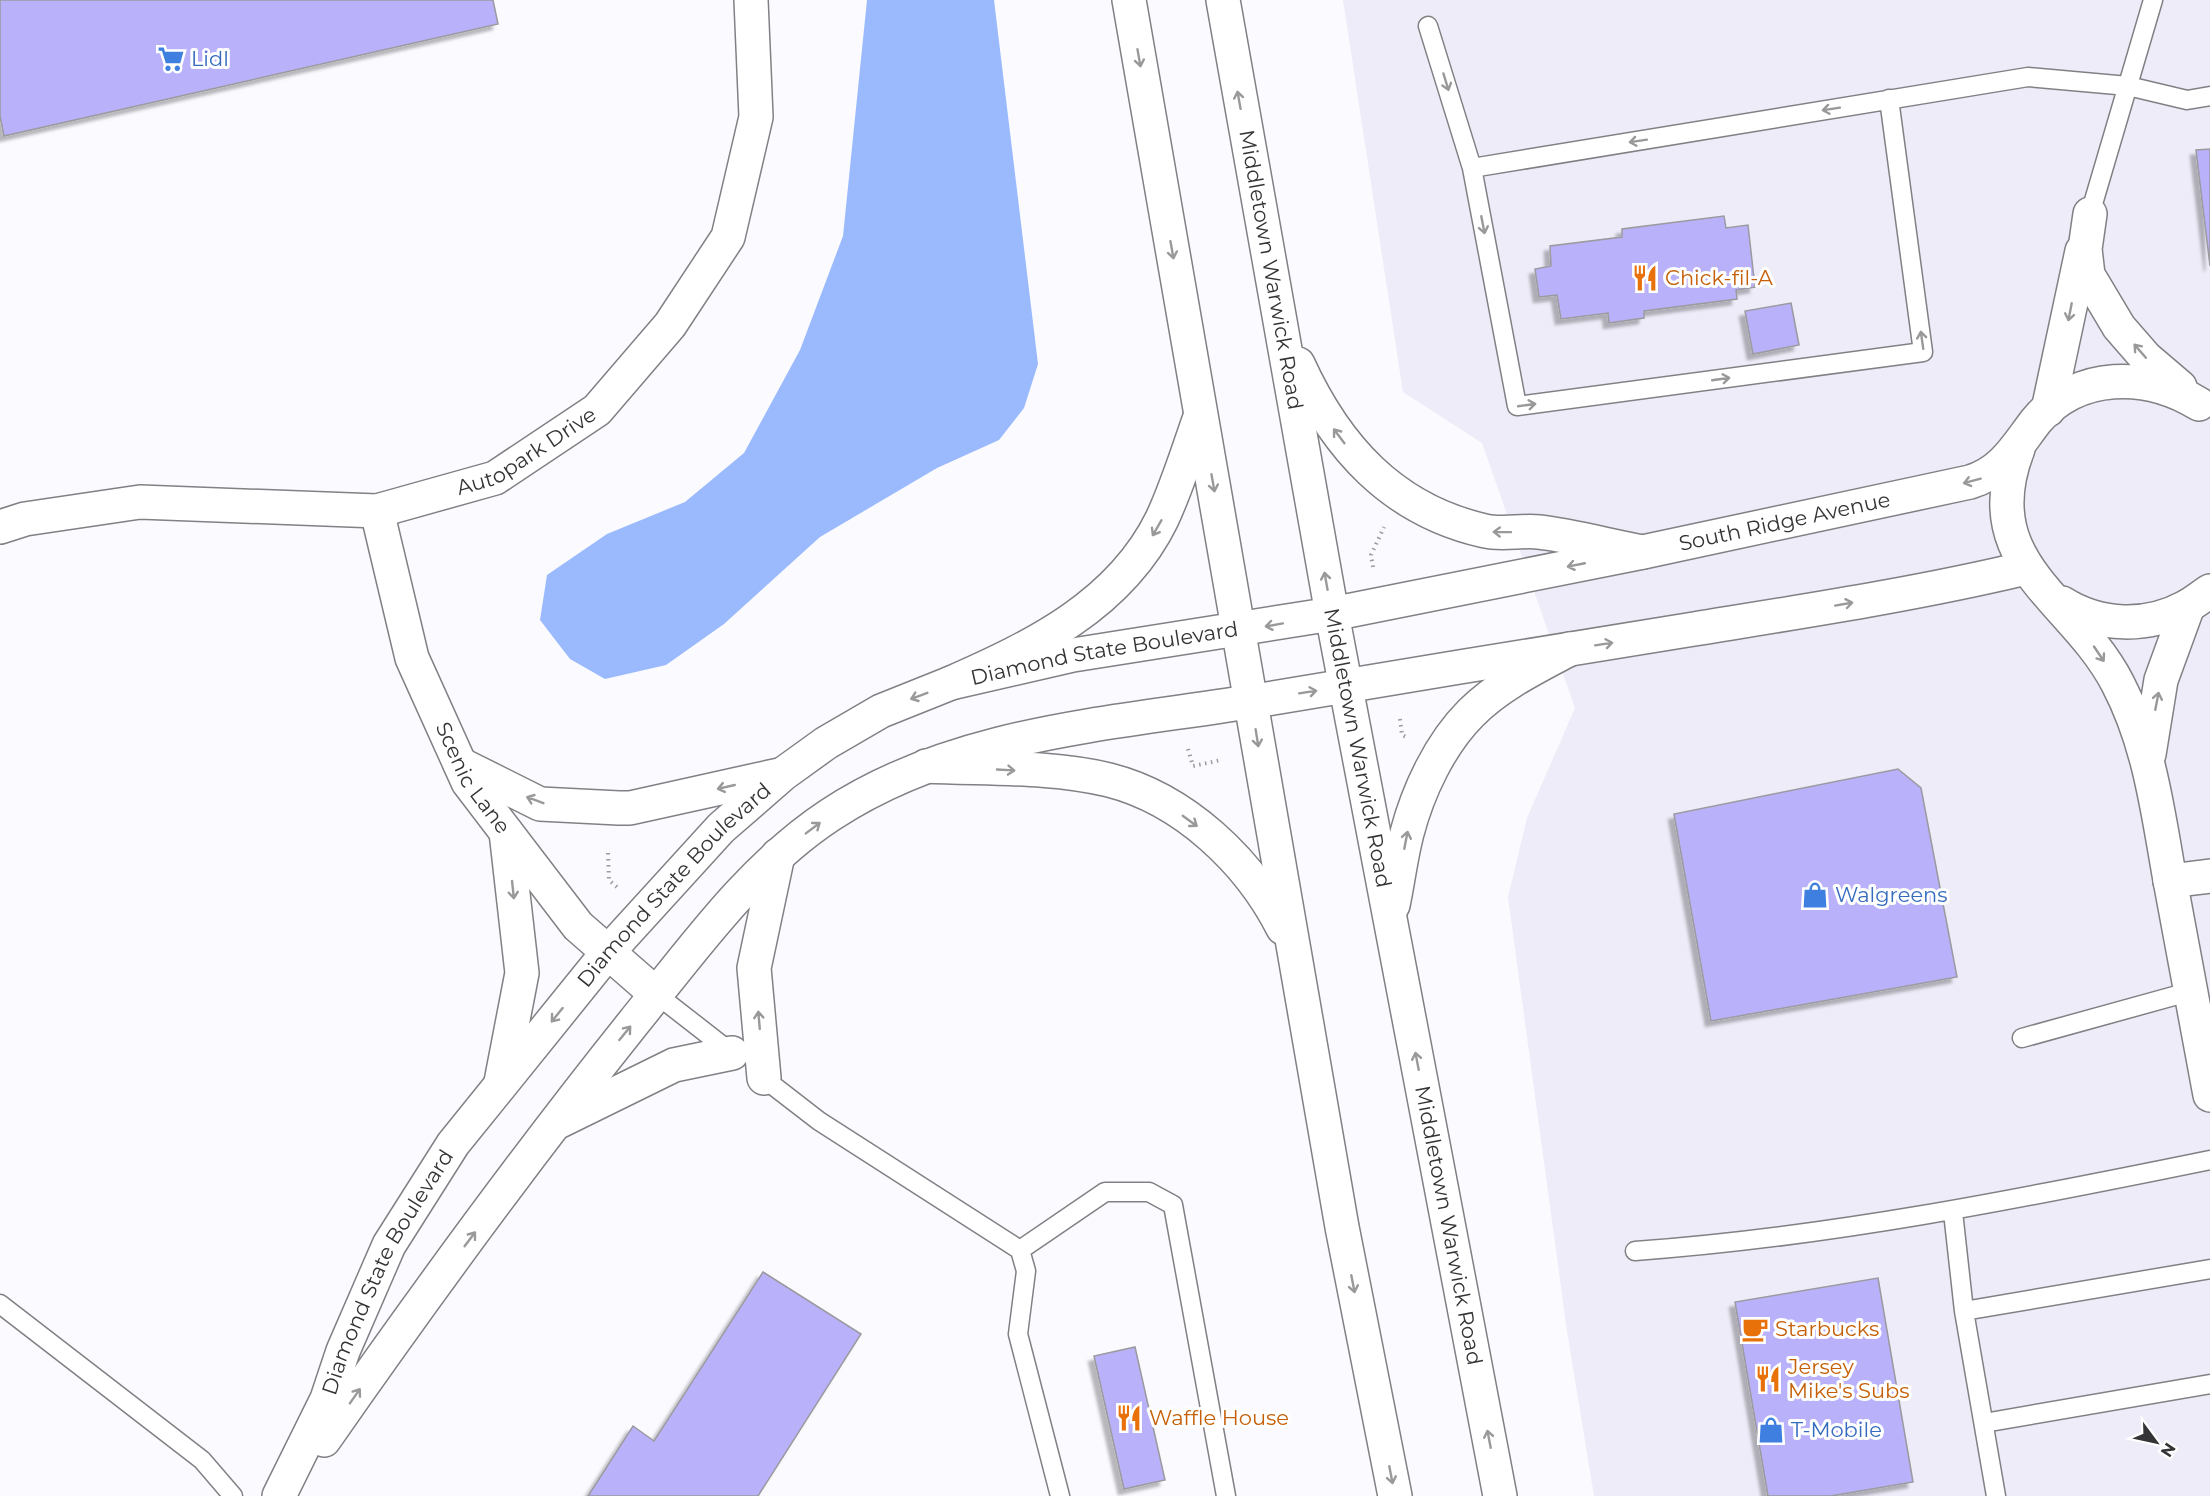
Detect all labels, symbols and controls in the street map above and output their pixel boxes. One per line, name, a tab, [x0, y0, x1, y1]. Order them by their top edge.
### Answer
supermarket icon: Lidl	[156, 44, 186, 74]
place label: Lidl	[191, 46, 229, 71]
one-way arrow	[1134, 47, 1145, 67]
one-way arrow	[1441, 72, 1452, 91]
one-way arrow	[1233, 90, 1244, 110]
one-way arrow	[1821, 104, 1841, 115]
street label: Middletown Warwick Road	[1234, 128, 1309, 412]
one-way arrow	[1629, 135, 1649, 146]
one-way arrow	[1478, 215, 1489, 235]
one-way arrow	[1167, 239, 1178, 259]
restaurant icon: Chick-fil-A	[1630, 263, 1660, 293]
place label: Chick-fil-A	[1665, 265, 1774, 290]
one-way arrow	[2064, 302, 2075, 321]
one-way arrow	[1916, 331, 1927, 351]
one-way arrow	[2133, 344, 2147, 359]
one-way arrow	[1710, 373, 1730, 384]
one-way arrow	[1517, 399, 1537, 410]
street label: Autopark Drive	[454, 401, 601, 500]
one-way arrow	[1333, 429, 1345, 445]
one-way arrow	[1207, 473, 1218, 493]
one-way arrow	[1963, 476, 1982, 487]
street label: South Ridge Avenue	[1676, 486, 1892, 556]
one-way arrow	[1150, 519, 1162, 536]
one-way arrow	[1493, 526, 1513, 538]
one-way arrow	[1567, 560, 1586, 571]
one-way arrow	[1320, 572, 1331, 591]
one-way arrow	[1834, 598, 1853, 609]
street label: Middletown Warwick Road	[1319, 606, 1397, 890]
street label: Diamond State Boulevard	[968, 616, 1240, 690]
one-way arrow	[1265, 619, 1285, 630]
one-way arrow	[1594, 638, 1614, 649]
one-way arrow	[2093, 645, 2105, 662]
one-way arrow	[1298, 686, 1318, 697]
one-way arrow	[910, 691, 929, 702]
one-way arrow	[2152, 692, 2163, 711]
street label: Scenic Lane	[431, 718, 516, 838]
one-way arrow	[1251, 727, 1262, 747]
one-way arrow	[995, 765, 1015, 776]
street label: Diamond State Boulevard	[572, 777, 776, 992]
one-way arrow	[717, 782, 737, 793]
one-way arrow	[526, 794, 544, 805]
one-way arrow	[1181, 815, 1197, 827]
one-way arrow	[805, 821, 821, 834]
one-way arrow	[1401, 831, 1412, 851]
one-way arrow	[508, 879, 519, 899]
shop icon: Walgreens	[1800, 880, 1830, 910]
place label: Walgreens	[1835, 882, 1948, 907]
one-way arrow	[550, 1007, 563, 1023]
one-way arrow	[753, 1010, 764, 1030]
one-way arrow	[619, 1025, 632, 1041]
one-way arrow	[1411, 1052, 1422, 1072]
street label: Middletown Warwick Road	[1410, 1084, 1488, 1367]
street label: Diamond State Boulevard	[316, 1145, 458, 1398]
one-way arrow	[463, 1231, 476, 1247]
one-way arrow	[1348, 1274, 1359, 1293]
cafe icon: Starbucks	[1740, 1314, 1770, 1344]
place label: Starbucks	[1775, 1316, 1879, 1341]
place label: Jersey Mike's Subs	[1787, 1354, 1909, 1403]
restaurant icon: Jersey Mike's Subs	[1753, 1364, 1783, 1394]
one-way arrow	[349, 1389, 361, 1405]
restaurant icon: Waffle House	[1114, 1403, 1144, 1433]
place label: Waffle House	[1149, 1405, 1289, 1430]
north arrow	[2126, 1412, 2186, 1472]
shop icon: T-Mobile	[1756, 1415, 1786, 1445]
place label: T-Mobile	[1791, 1417, 1882, 1442]
one-way arrow	[1483, 1429, 1494, 1449]
text: N	[2157, 1439, 2180, 1460]
one-way arrow	[1386, 1465, 1397, 1485]

